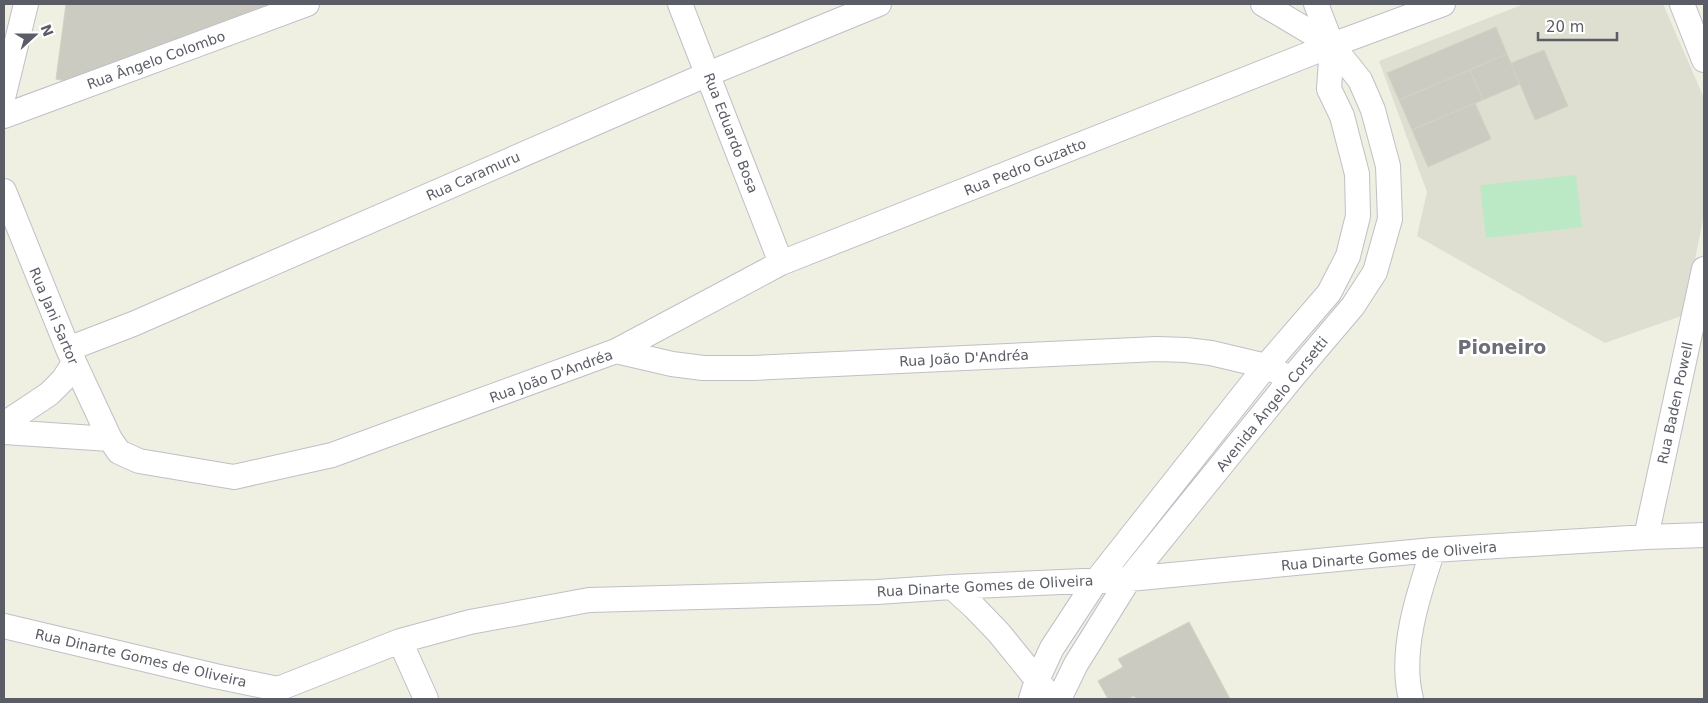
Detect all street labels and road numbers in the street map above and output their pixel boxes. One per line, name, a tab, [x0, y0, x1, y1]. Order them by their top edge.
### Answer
street label: Rua Ângelo Colombo	[84, 27, 227, 92]
street label: Rua Eduardo Bosa	[701, 71, 761, 195]
street label: Rua Pedro Guzatto	[962, 135, 1088, 199]
street label: Rua Caramuru	[424, 148, 522, 204]
street label: Rua Jani Sartor	[26, 265, 82, 367]
street label: Avenida Ângelo Corsetti	[1212, 333, 1331, 474]
street label: Rua Baden Powell	[1654, 341, 1696, 465]
street label: Rua João D'Andréa	[487, 346, 615, 406]
street label: Rua João D'Andréa	[899, 347, 1029, 369]
street label: Rua Dinarte Gomes de Oliveira	[1280, 539, 1498, 573]
street label: Rua Dinarte Gomes de Oliveira	[876, 572, 1094, 600]
street label: Rua Dinarte Gomes de Oliveira	[34, 626, 248, 690]

